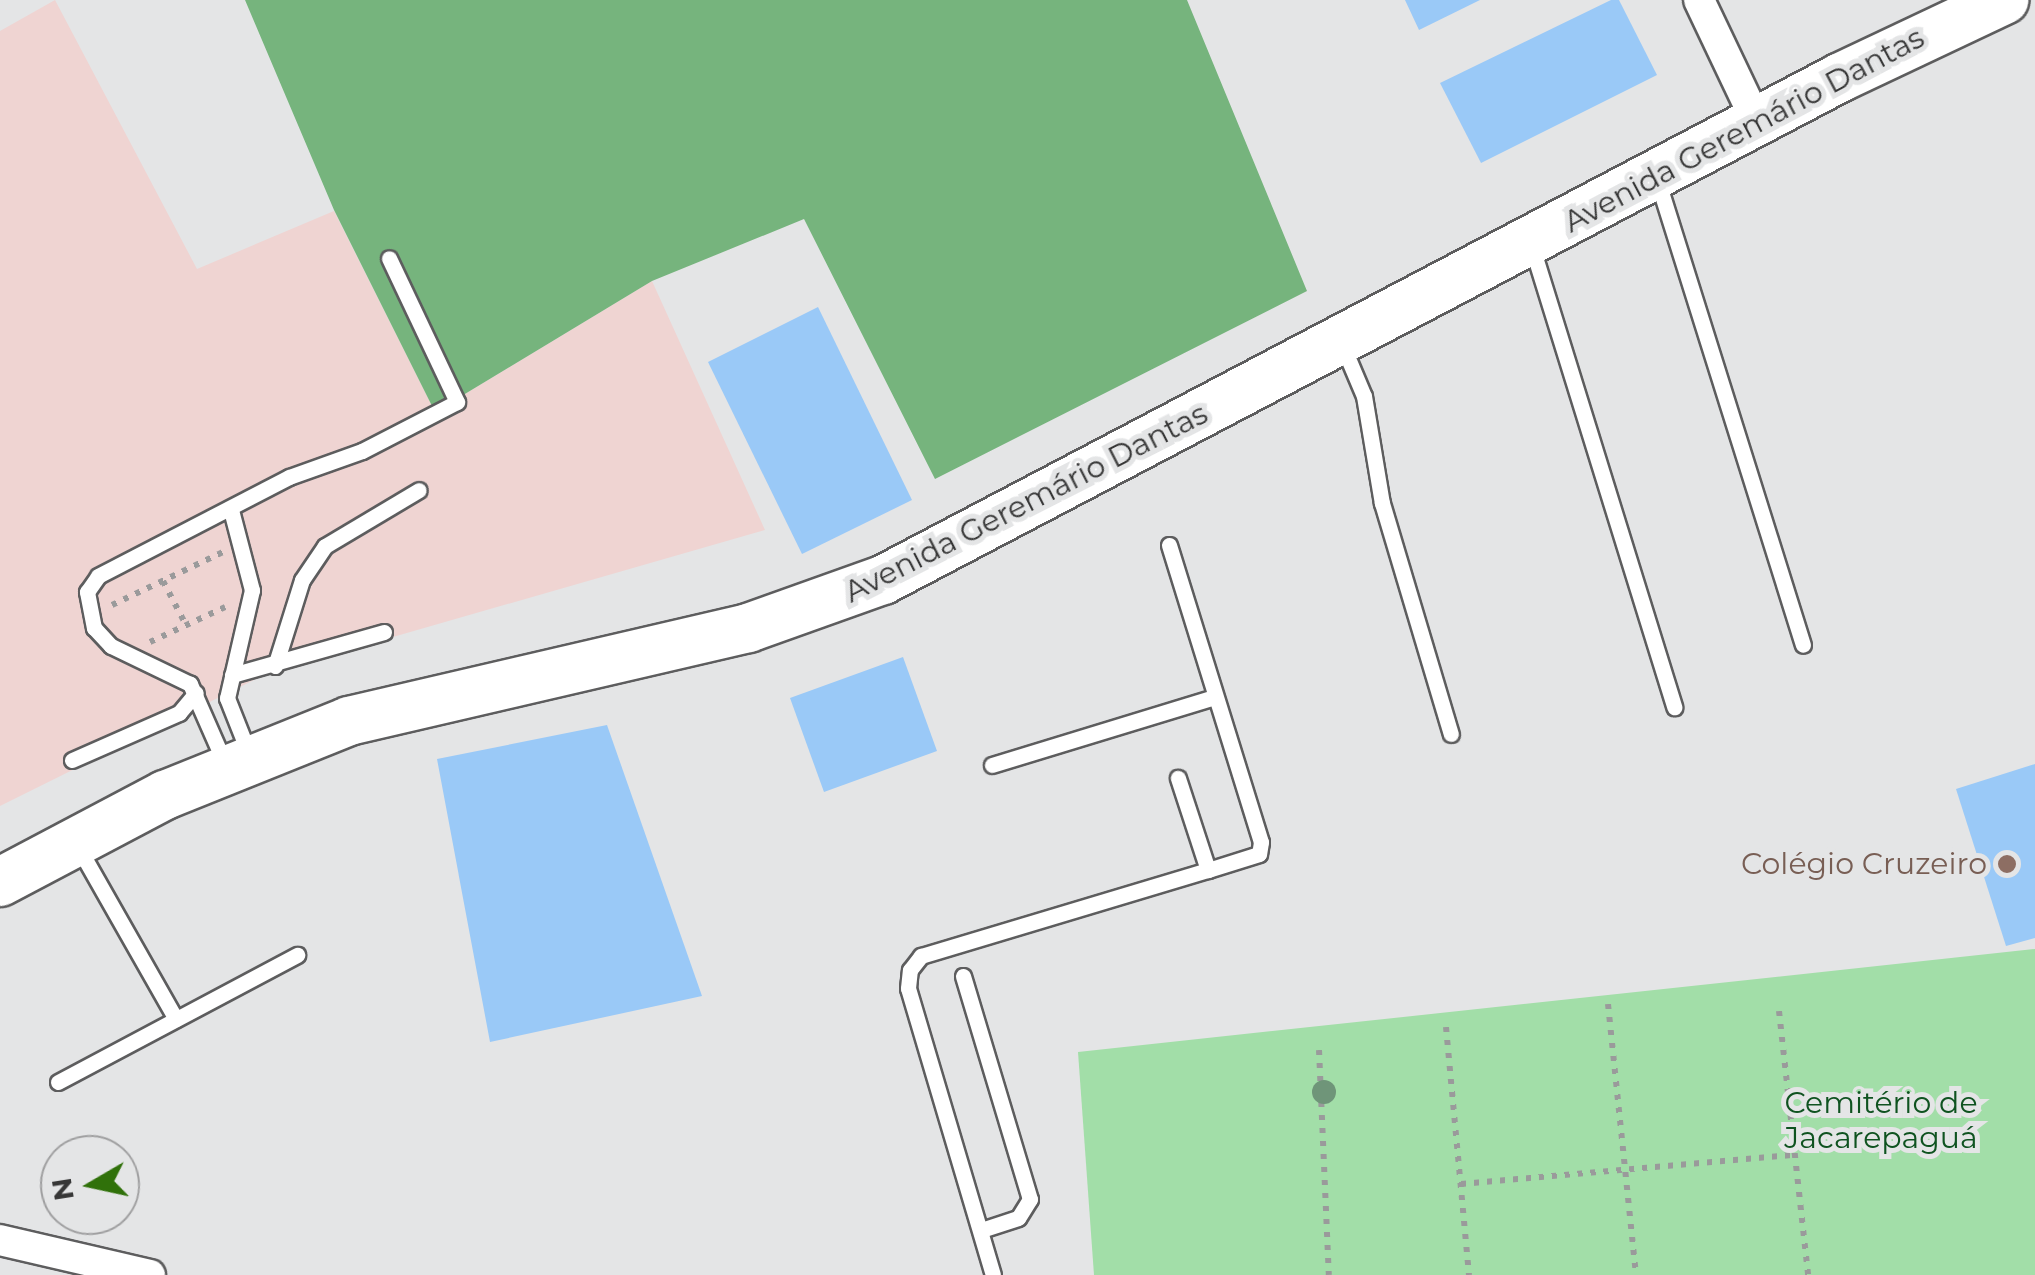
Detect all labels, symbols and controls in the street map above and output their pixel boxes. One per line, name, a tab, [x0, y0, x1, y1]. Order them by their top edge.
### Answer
street label: Avenida Geremário Dantas	[1558, 20, 1930, 240]
street label: Avenida Geremário Dantas	[838, 396, 1214, 610]
place label: Colégio Cruzeiro	[1741, 846, 1987, 882]
marker: Colégio Cruzeiro	[1996, 853, 2018, 875]
park label: Cemitério de Jacarepaguá	[1784, 1085, 1978, 1156]
north arrow	[40, 1135, 140, 1235]
text: N	[44, 1176, 81, 1203]

